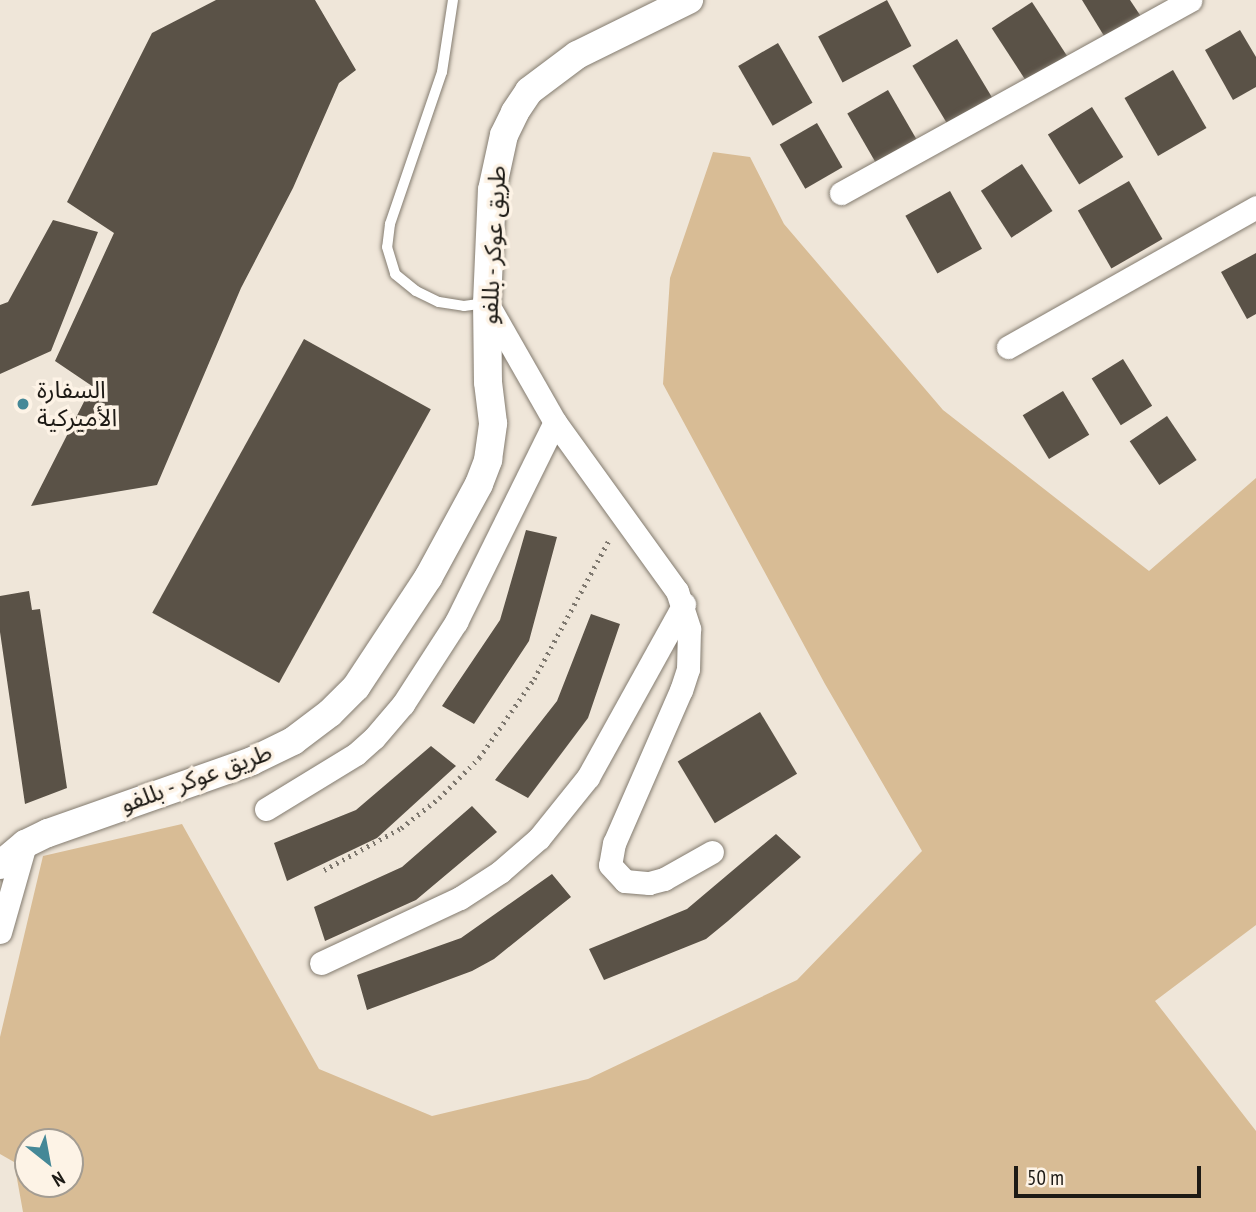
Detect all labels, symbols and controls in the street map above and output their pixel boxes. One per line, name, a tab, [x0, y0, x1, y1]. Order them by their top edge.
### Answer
street label: طريق عوكر - بللفو	[474, 164, 512, 326]
place label: السفارة الأميركية	[37, 376, 117, 432]
marker: السفارة الأميركية	[15, 396, 31, 412]
street label: طريق عوكر - بللفو	[116, 737, 276, 819]
north arrow	[14, 1128, 84, 1198]
scale bar	[1018, 1152, 1205, 1196]
text: 50 m	[1027, 1164, 1064, 1191]
text: N	[48, 1166, 69, 1192]

